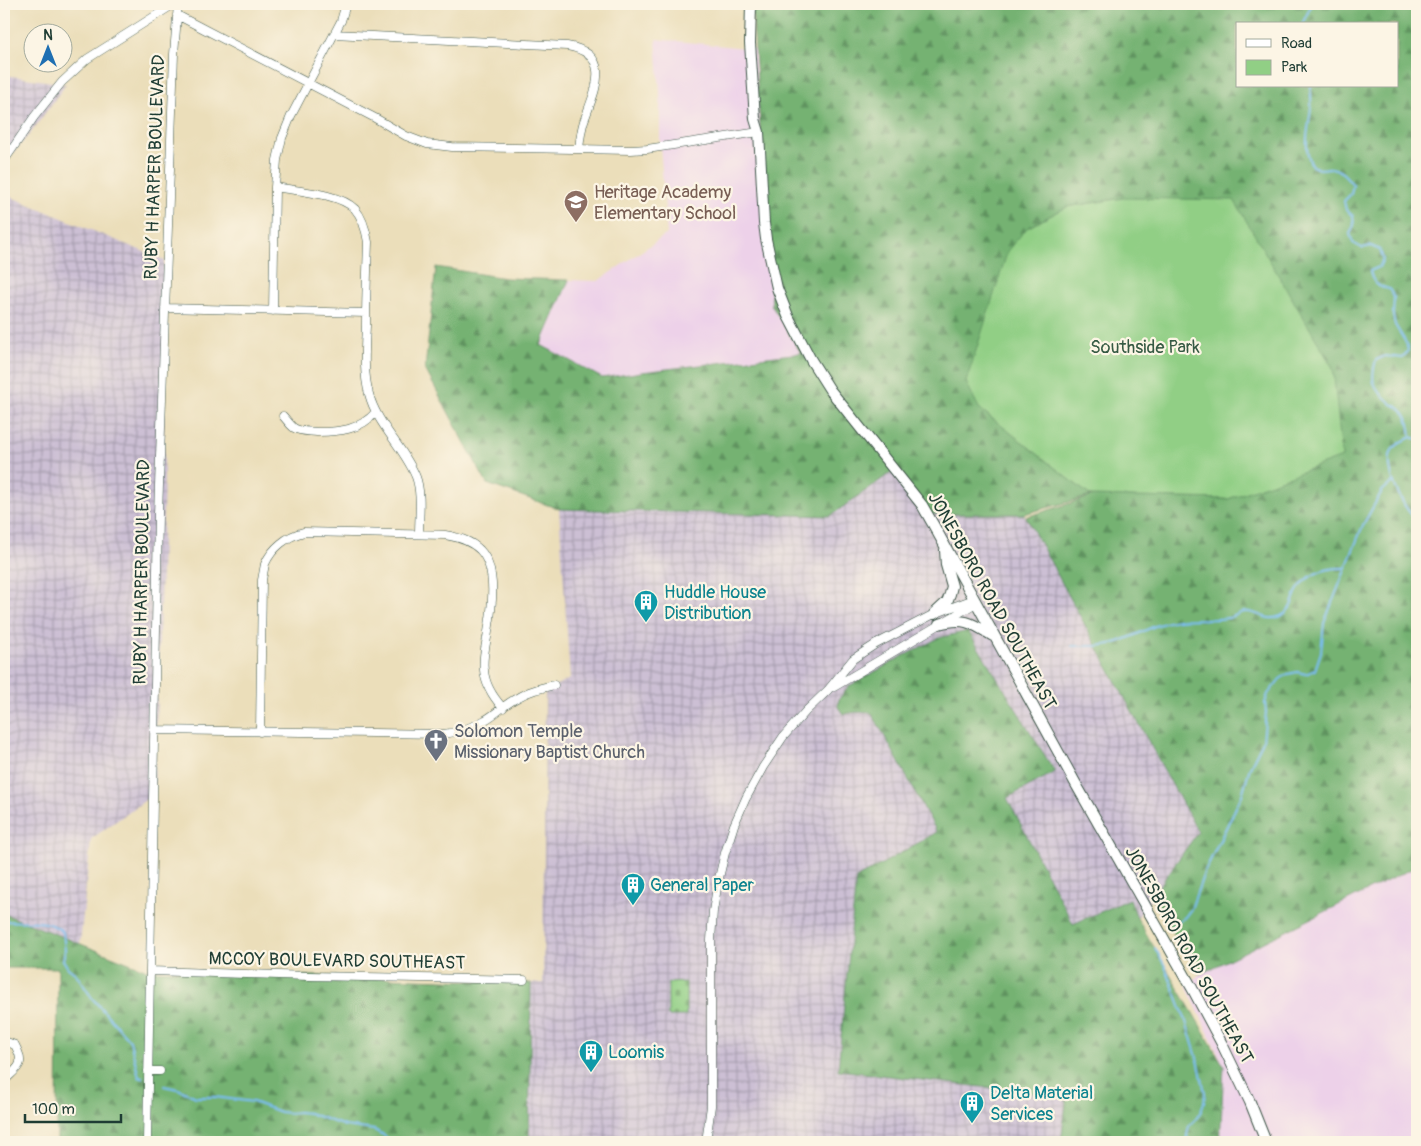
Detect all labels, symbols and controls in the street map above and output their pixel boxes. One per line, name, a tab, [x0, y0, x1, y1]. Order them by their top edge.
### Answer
north arrow	[22, 22, 72, 72]
legend	[1236, 22, 1398, 88]
text: N	[43, 27, 53, 44]
text: Road	[1281, 34, 1312, 53]
street label: RUBY H HARPER BOULEVARD	[140, 54, 170, 280]
text: Park	[1281, 58, 1308, 77]
place label: Heritage Academy Elementary School	[594, 181, 736, 225]
school or university icon: Heritage Academy Elementary School	[563, 189, 589, 223]
park label: Southside Park	[1090, 336, 1200, 359]
street label: RUBY H HARPER BOULEVARD	[129, 459, 155, 685]
street label: JONESBORO ROAD SOUTHEAST	[923, 488, 1061, 714]
place label: Huddle House Distribution	[664, 581, 766, 625]
building icon: Huddle House Distribution	[633, 589, 659, 623]
place label: Solomon Temple Missionary Baptist Church	[454, 720, 645, 764]
church icon: Solomon Temple Missionary Baptist Church	[423, 728, 449, 762]
street label: JONESBORO ROAD SOUTHEAST	[1120, 842, 1258, 1068]
building icon: General Paper	[620, 872, 646, 906]
place label: General Paper	[650, 874, 754, 897]
street label: MCCOY BOULEVARD SOUTHEAST	[208, 947, 466, 975]
building icon: Loomis	[578, 1039, 604, 1073]
place label: Loomis	[608, 1041, 664, 1064]
place label: Delta Material Services	[990, 1082, 1093, 1126]
building icon: Delta Material Services	[959, 1090, 985, 1124]
scale bar	[25, 1091, 121, 1123]
text: 100 m	[32, 1100, 75, 1119]

